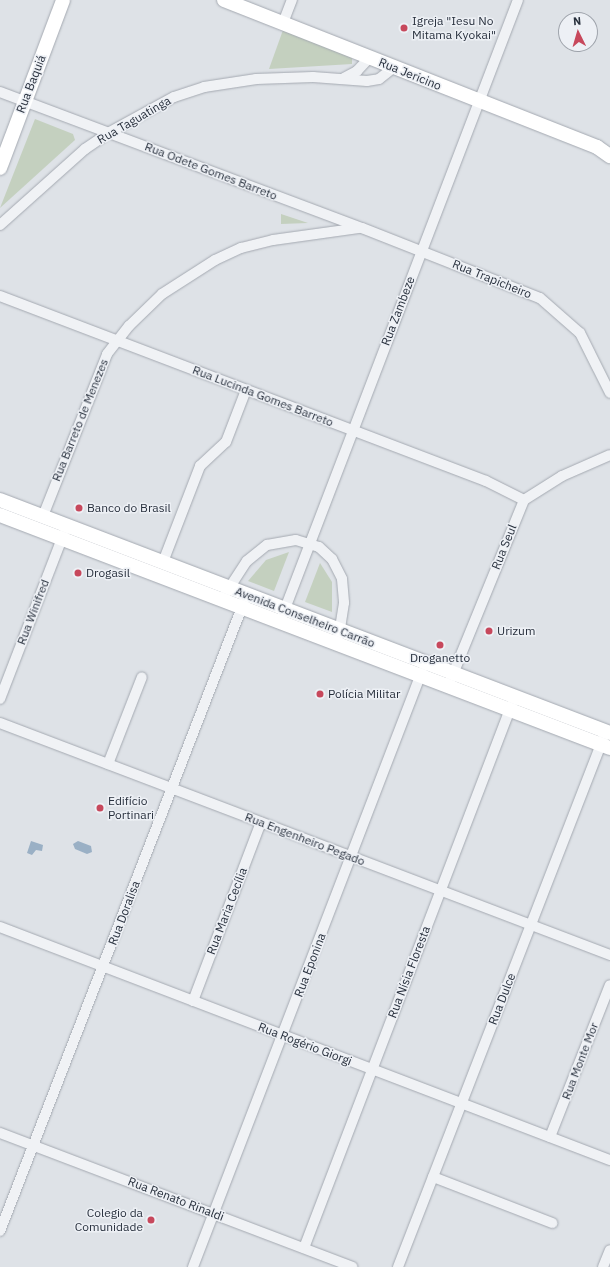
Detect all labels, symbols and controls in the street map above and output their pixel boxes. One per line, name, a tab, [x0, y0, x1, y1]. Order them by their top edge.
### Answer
north arrow	[558, 12, 598, 52]
place label: Igreja "Iesu No Mitama Kyokai"	[412, 14, 496, 42]
text: N	[572, 14, 582, 28]
marker: Igreja "Iesu No Mitama Kyokai"	[399, 23, 409, 33]
street label: Rua Baquiá	[13, 53, 49, 115]
street label: Rua Jericino	[377, 55, 443, 93]
street label: Rua Taguatinga	[95, 93, 173, 147]
street label: Rua Odete Gomes Barreto	[143, 139, 279, 203]
street label: Rua Trapicheiro	[450, 257, 534, 301]
street label: Rua Zambeze	[378, 274, 418, 348]
street label: Rua Barreto de Menezes	[49, 357, 111, 483]
street label: Rua Lucinda Gomes Barreto	[191, 362, 335, 430]
place label: Banco do Brasil	[87, 501, 171, 515]
marker: Banco do Brasil	[74, 503, 84, 513]
street label: Rua Seul	[488, 522, 520, 572]
place label: Drogasil	[86, 566, 130, 580]
marker: Drogasil	[73, 568, 83, 578]
street label: Rua Winifred	[14, 577, 52, 647]
street label: Avenida Conselheiro Carrão	[233, 584, 377, 650]
place label: Urizum	[497, 624, 535, 638]
marker: Urizum	[484, 626, 494, 636]
marker: Droganetto	[435, 640, 445, 650]
place label: Droganetto	[410, 651, 470, 665]
place label: Polícia Militar	[328, 687, 400, 701]
marker: Polícia Militar	[315, 689, 325, 699]
place label: Edifício Portinari	[108, 794, 154, 822]
marker: Edifício Portinari	[95, 803, 105, 813]
street label: Rua Engenheiro Pegado	[243, 809, 367, 869]
street label: Rua Maria Cecília	[204, 865, 250, 957]
street label: Rua Doralisa	[105, 879, 143, 947]
street label: Rua Nísia Floresta	[385, 924, 433, 1020]
street label: Rua Eponina	[291, 931, 329, 999]
street label: Rua Dulce	[486, 971, 518, 1027]
street label: Rua Rogério Giorgi	[256, 1019, 354, 1069]
street label: Rua Monte Mor	[559, 1020, 601, 1102]
street label: Rua Renato Rinaldi	[126, 1174, 226, 1224]
place label: Colegio da Comunidade	[75, 1206, 143, 1234]
marker: Colegio da Comunidade	[146, 1215, 156, 1225]

